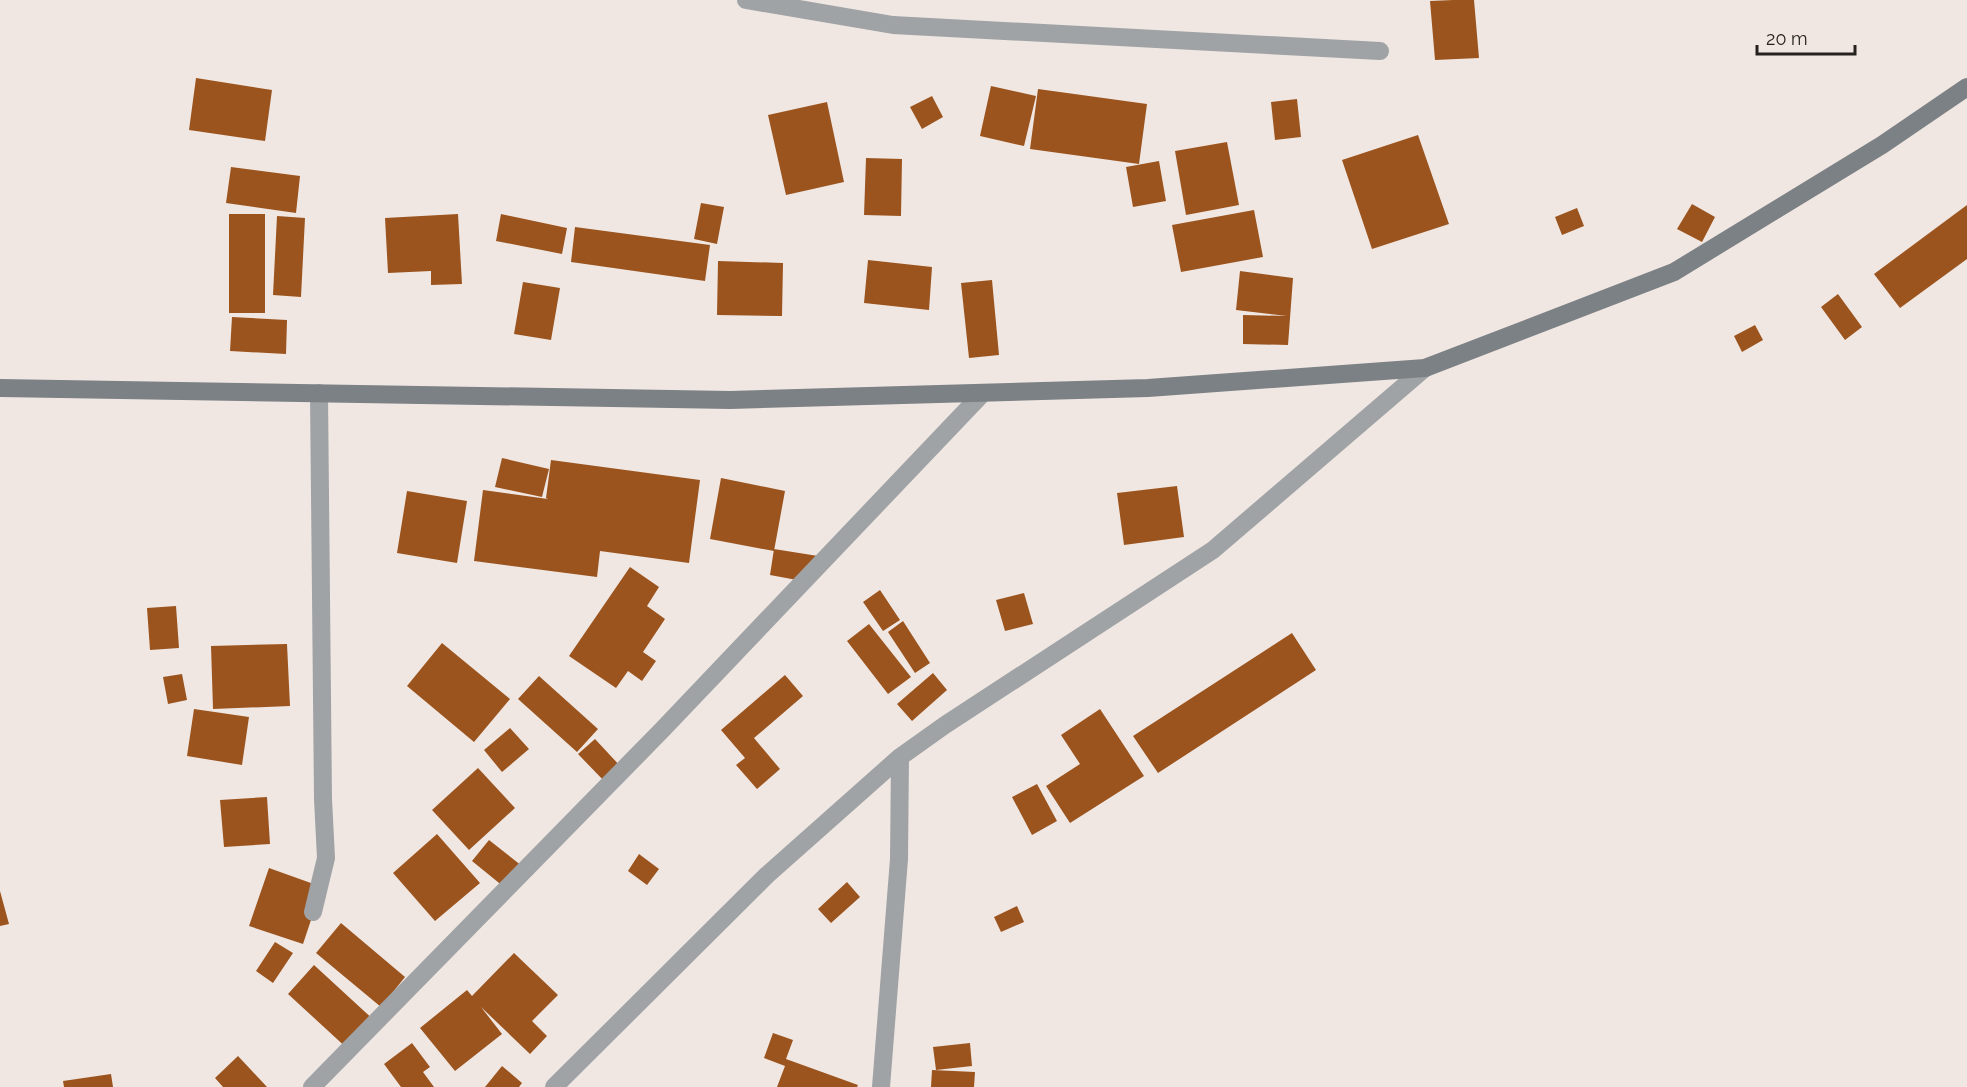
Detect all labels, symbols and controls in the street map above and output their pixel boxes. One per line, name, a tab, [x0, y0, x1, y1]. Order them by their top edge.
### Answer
scale bar	[1757, 18, 1854, 56]
text: 20 m	[1766, 28, 1808, 49]

